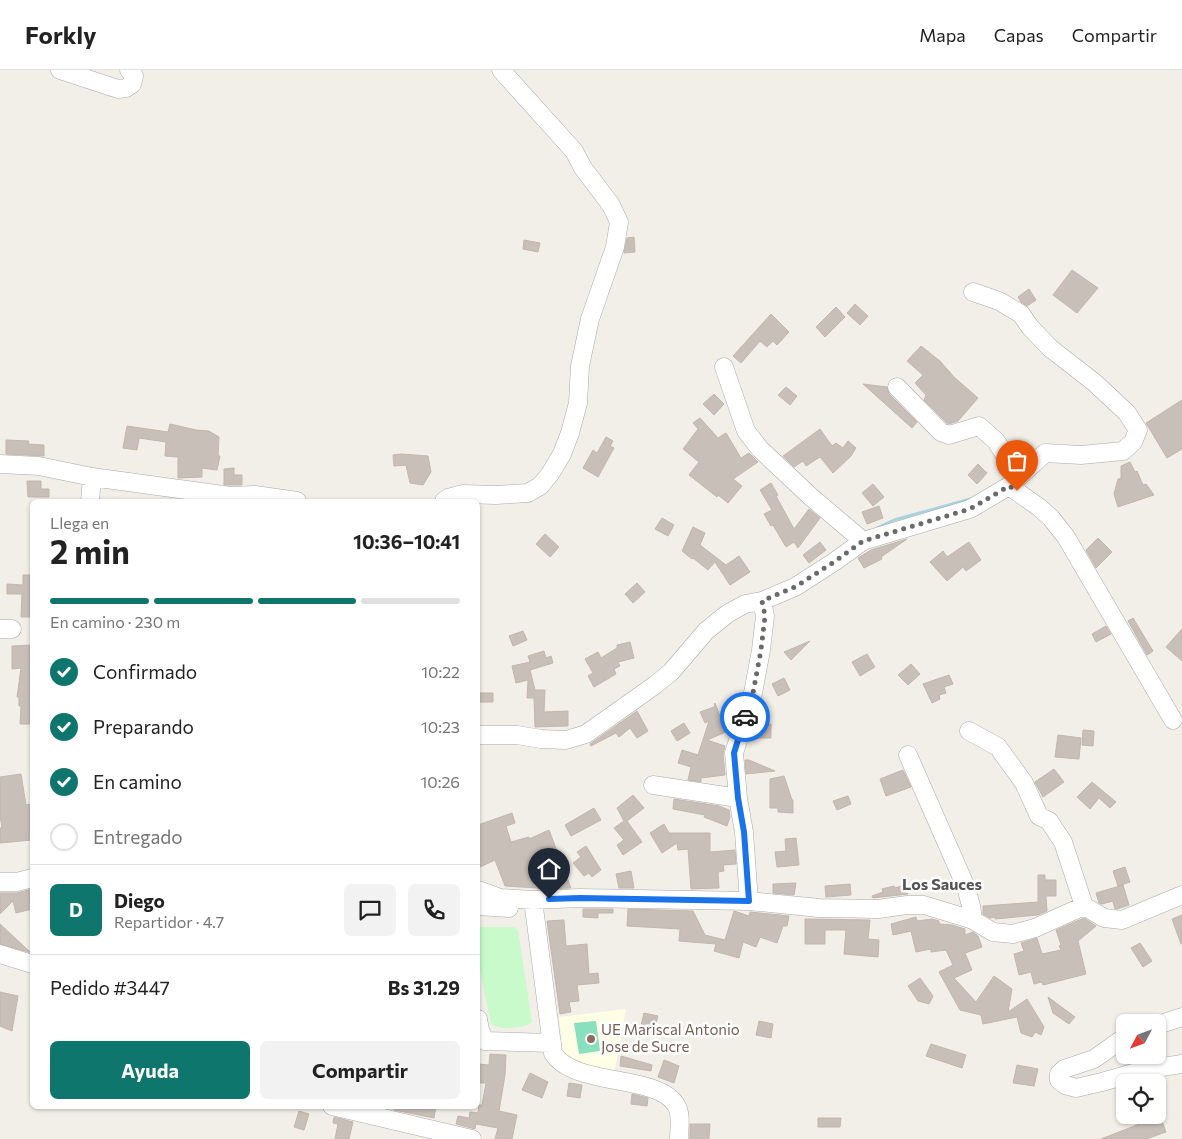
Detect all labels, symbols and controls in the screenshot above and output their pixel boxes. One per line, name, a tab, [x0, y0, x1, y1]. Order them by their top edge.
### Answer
text: Forkly	[25, 20, 96, 49]
text: Mapa	[919, 24, 966, 46]
text: Capas	[994, 24, 1044, 46]
text: Compartir	[1072, 24, 1157, 46]
pin	[996, 440, 1038, 491]
icon: bag	[1003, 447, 1031, 475]
text: Llega en	[50, 513, 109, 532]
text: 10:36–10:41	[353, 530, 460, 553]
text: 2 min	[50, 531, 130, 571]
text: En camino · 230 m	[50, 612, 180, 631]
icon: check	[50, 658, 78, 686]
text: Confirmado	[93, 660, 197, 683]
text: 10:22	[421, 662, 460, 681]
courier	[720, 692, 770, 742]
icon: car	[731, 703, 759, 731]
icon: check	[50, 713, 78, 741]
text: Preparando	[93, 715, 194, 738]
text: 10:23	[421, 717, 460, 736]
icon: check	[50, 768, 78, 796]
text: En camino	[93, 770, 182, 793]
text: 10:26	[420, 772, 460, 791]
text: Entregado	[93, 825, 183, 848]
pin	[528, 848, 570, 899]
icon: home	[535, 855, 563, 883]
district label: Los Sauces	[902, 874, 982, 893]
button: chat	[344, 884, 396, 936]
button: phone	[408, 884, 460, 936]
text: Diego	[114, 889, 165, 912]
text: D	[69, 898, 83, 921]
text: Repartidor · 4.7	[114, 912, 224, 931]
text: Pedido #3447	[50, 976, 170, 999]
text: Bs 31.29	[388, 976, 460, 999]
north arrow	[1116, 1014, 1166, 1064]
map controls	[1116, 1014, 1166, 1124]
place label: UE Mariscal Antonio Jose de Sucre	[601, 1020, 740, 1055]
marker: UE Mariscal Antonio Jose de Sucre	[585, 1033, 597, 1045]
button: Ayuda	[50, 1041, 250, 1099]
button: Compartir	[260, 1041, 460, 1099]
button: locate	[1116, 1074, 1166, 1124]

